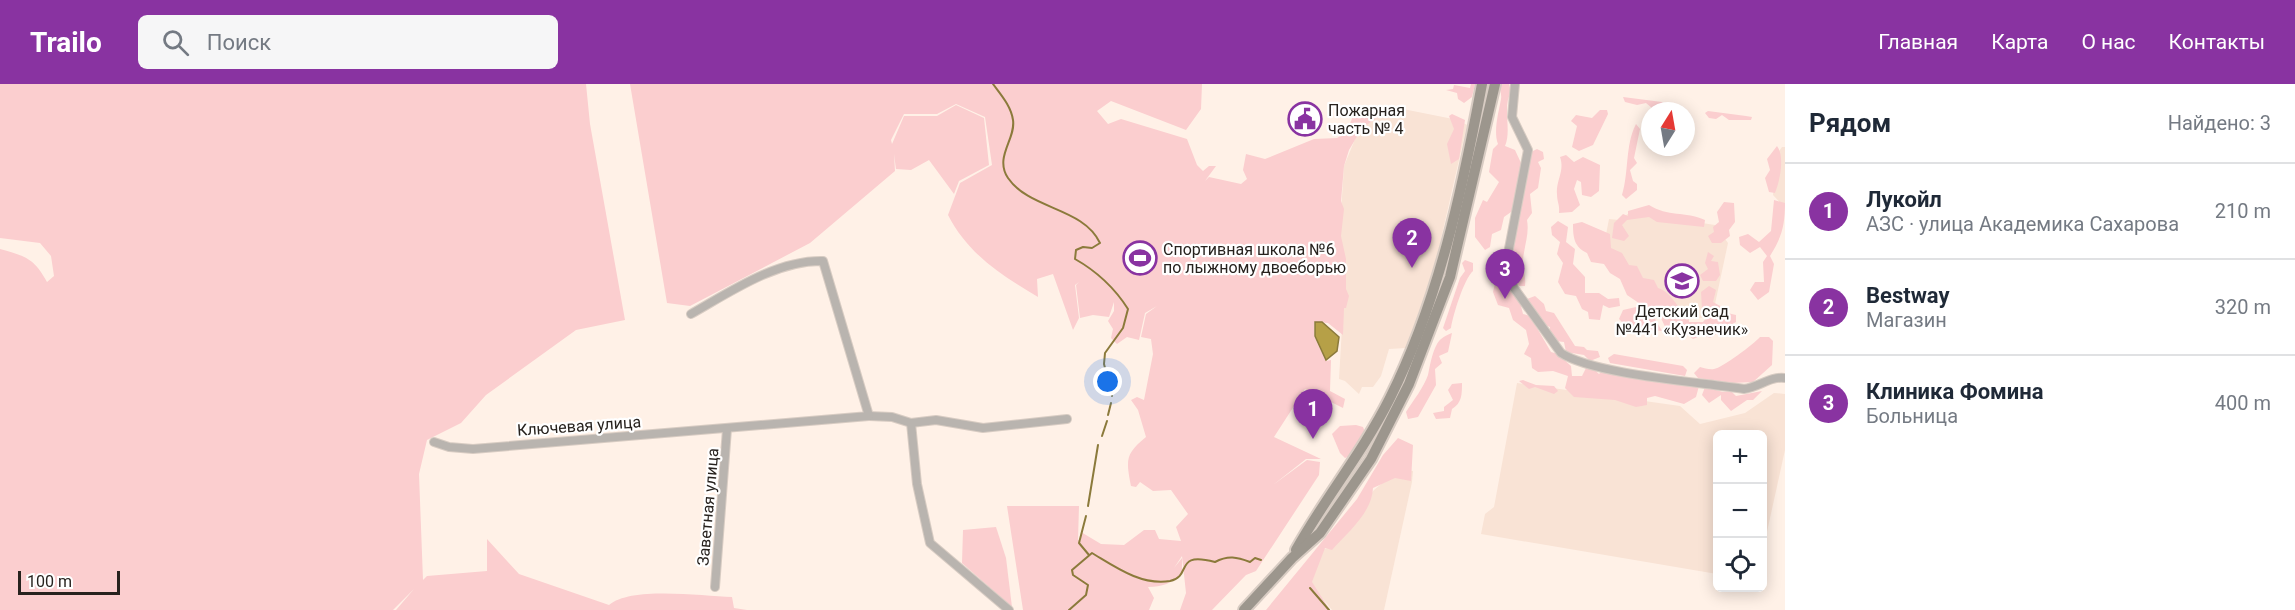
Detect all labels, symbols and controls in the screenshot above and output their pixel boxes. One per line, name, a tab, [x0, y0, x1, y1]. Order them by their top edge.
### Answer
search box	[138, 15, 558, 69]
text: Trailo	[30, 26, 102, 59]
icon: search	[159, 26, 192, 59]
text: Поиск	[207, 30, 271, 55]
text: Главная	[1878, 30, 1958, 54]
text: Карта	[1991, 30, 2048, 54]
text: О нас	[2081, 30, 2136, 54]
text: Контакты	[2169, 30, 2265, 54]
public building icon: Пожарная часть № 4	[1287, 101, 1323, 137]
place label: Пожарная часть № 4	[1328, 101, 1405, 138]
north arrow	[1641, 102, 1695, 156]
text: Рядом	[1809, 108, 1891, 138]
text: Найдено: 3	[2168, 111, 2271, 135]
text: Лукойл	[1866, 187, 1942, 212]
text: 1	[1823, 199, 1834, 223]
text: 210 m	[2215, 199, 2271, 223]
text: АЗС · улица Академика Сахарова	[1866, 212, 2179, 236]
pin: 2	[1392, 218, 1432, 268]
sports icon: Спортивная школа №6 по лыжному двоеборью	[1122, 240, 1158, 276]
place label: Спортивная школа №6 по лыжному двоеборью	[1163, 240, 1346, 277]
pin: 3	[1486, 250, 1524, 299]
school or university icon: Детский сад №441 «Кузнечик»	[1664, 263, 1700, 299]
text: Bestway	[1866, 283, 1950, 308]
text: 2	[1823, 295, 1834, 319]
text: 320 m	[2215, 295, 2271, 319]
place label: Детский сад №441 «Кузнечик»	[1616, 302, 1748, 339]
text: Магазин	[1866, 308, 1947, 332]
your location	[1093, 367, 1122, 396]
text: Клиника Фомина	[1866, 379, 2043, 404]
pin: 1	[1294, 390, 1332, 439]
text: 3	[1823, 391, 1834, 415]
text: 400 m	[2215, 391, 2271, 415]
text: Больница	[1866, 404, 1958, 428]
street label: Ключевая улица	[516, 412, 642, 440]
map controls	[1713, 430, 1767, 592]
button: +	[1713, 430, 1767, 484]
street label: Заветная улица	[693, 447, 723, 567]
button: −	[1713, 484, 1767, 538]
button: locate	[1713, 538, 1767, 592]
scale bar	[18, 568, 120, 596]
text: 100 m	[27, 572, 72, 591]

